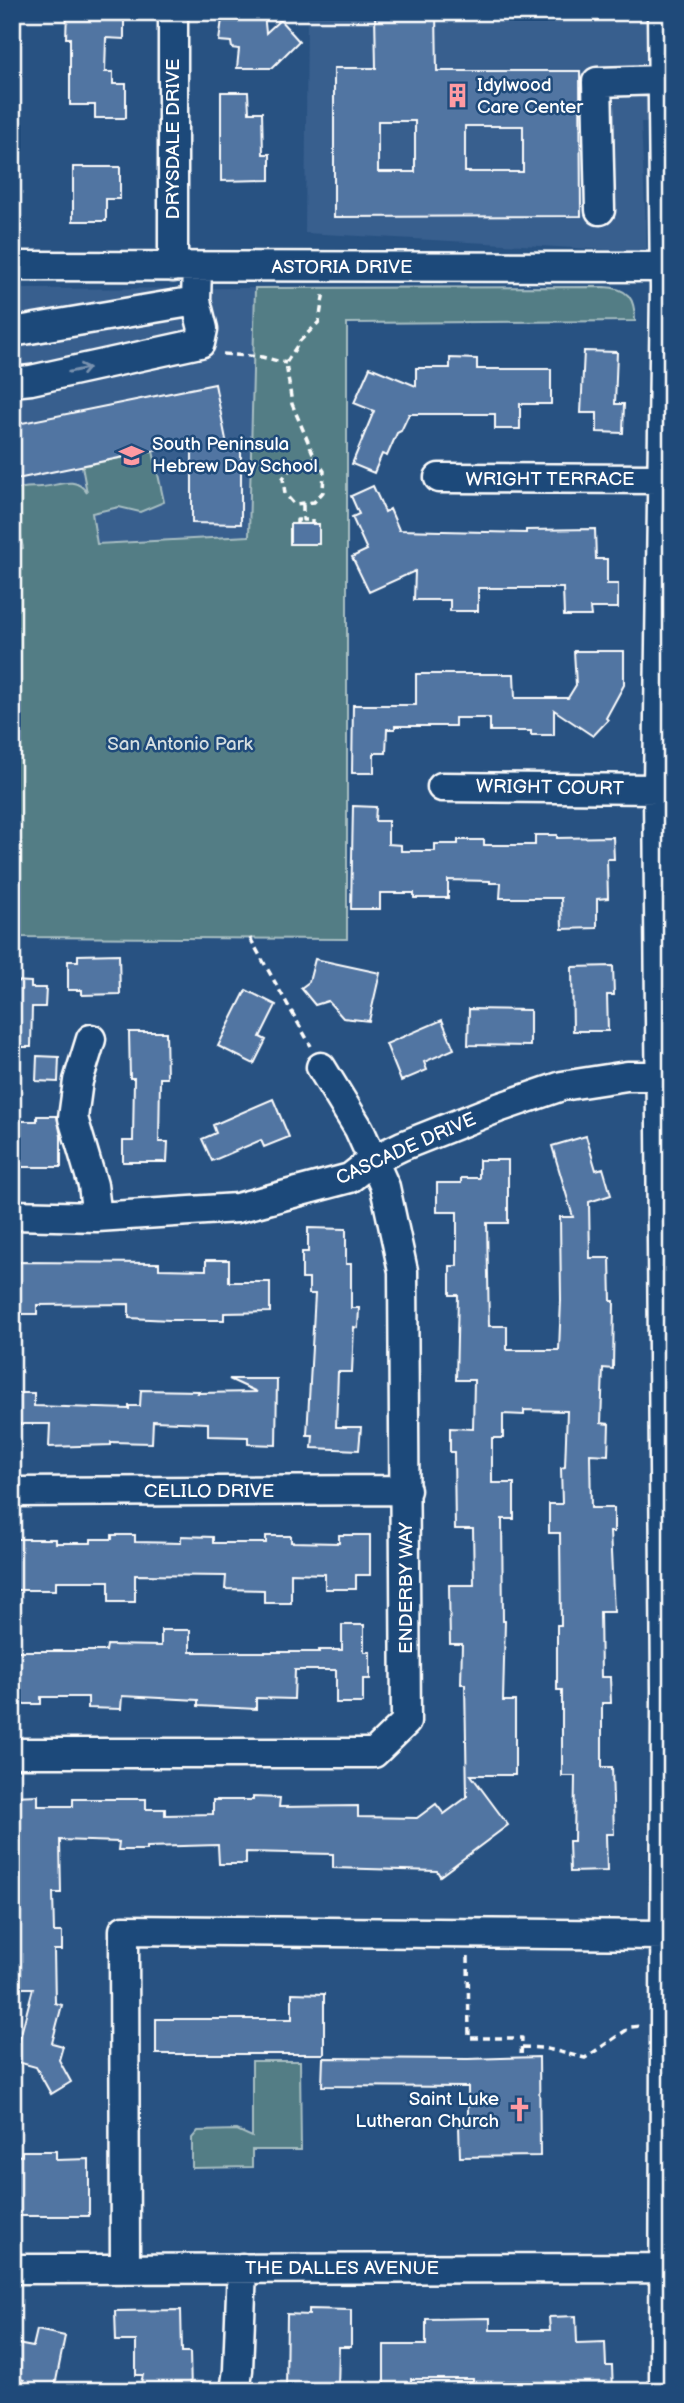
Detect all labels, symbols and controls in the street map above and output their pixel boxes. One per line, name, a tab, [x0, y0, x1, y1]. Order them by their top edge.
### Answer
street label: DRYSDALE DRIVE	[162, 59, 185, 219]
place label: Idylwood Care Center	[477, 74, 584, 119]
building icon: Idylwood Care Center	[443, 82, 471, 110]
street label: ASTORIA DRIVE	[271, 256, 413, 279]
one-way arrow	[67, 363, 90, 376]
place label: South Peninsula Hebrew Day School	[152, 433, 318, 478]
school or university icon: South Peninsula Hebrew Day School	[118, 441, 146, 469]
street label: WRIGHT TERRACE	[466, 468, 634, 491]
park label: San Antonio Park	[107, 733, 254, 756]
street label: WRIGHT COURT	[476, 775, 625, 801]
street label: CASCADE DRIVE	[332, 1108, 480, 1190]
street label: CELILO DRIVE	[144, 1480, 274, 1503]
street label: ENDERBY WAY	[395, 1521, 418, 1654]
place label: Saint Luke Lutheran Church	[355, 2088, 499, 2133]
church icon: Saint Luke Lutheran Church	[505, 2096, 533, 2124]
street label: THE DALLES AVENUE	[245, 2257, 439, 2280]

